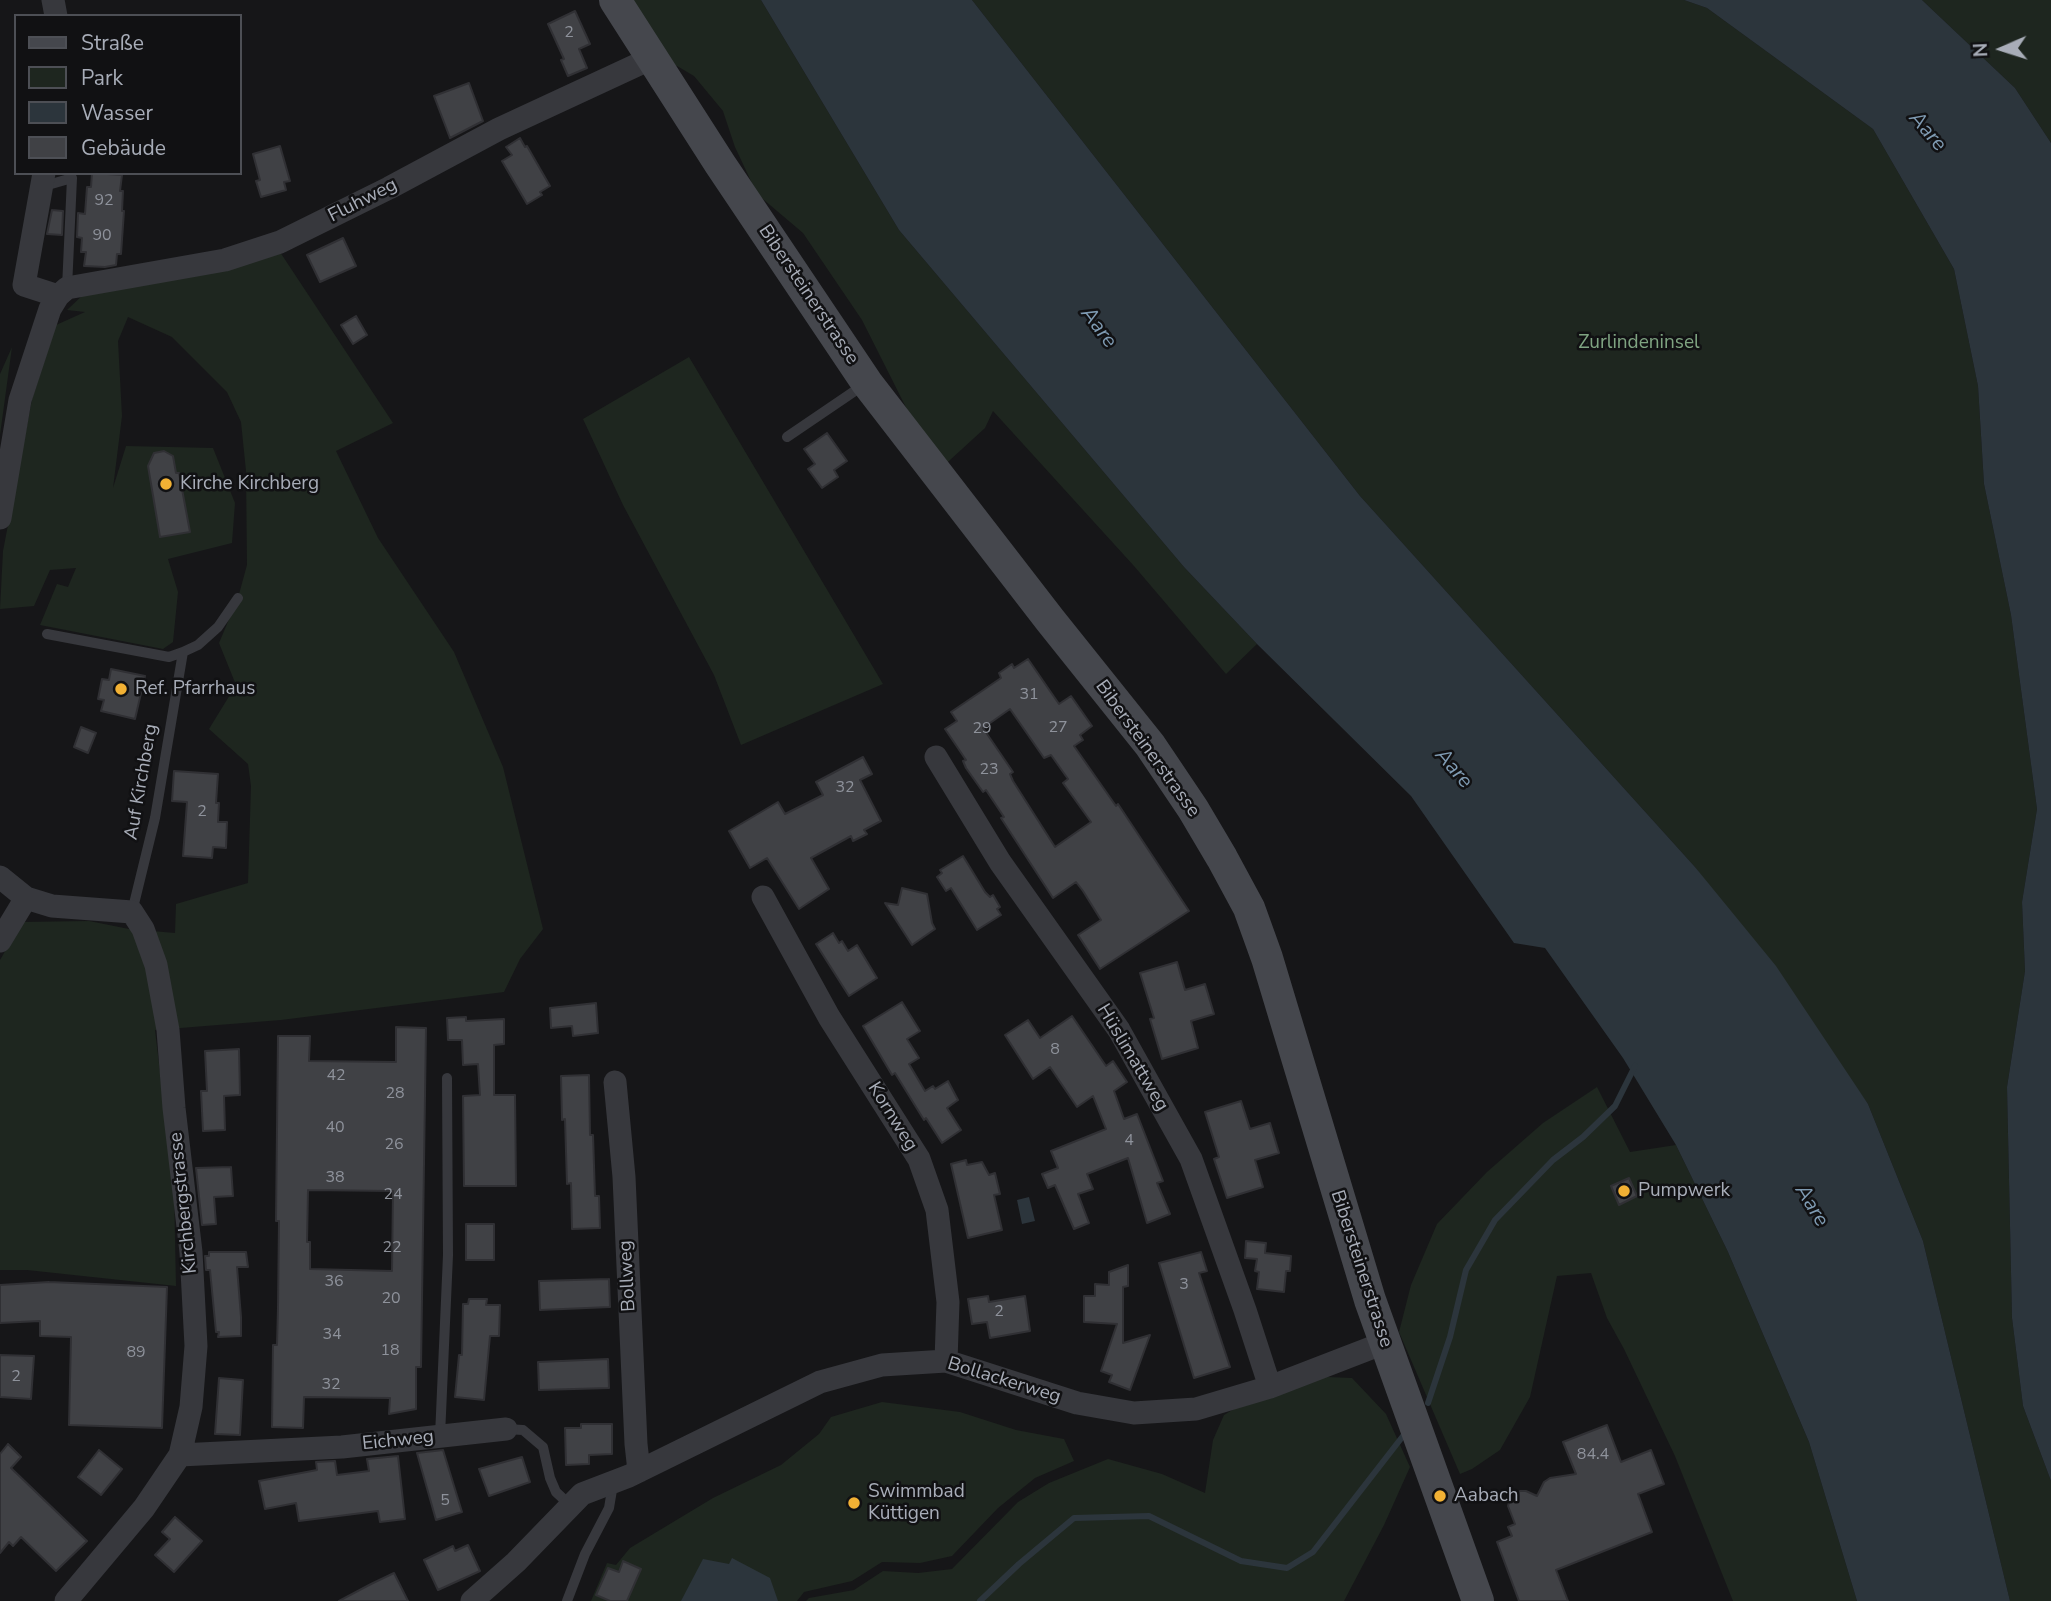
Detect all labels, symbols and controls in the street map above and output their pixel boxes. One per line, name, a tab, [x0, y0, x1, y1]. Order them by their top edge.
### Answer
legend	[14, 14, 242, 175]
north arrow	[1967, 14, 2037, 84]
house number: 2	[564, 23, 574, 43]
text: Straße	[81, 29, 144, 57]
text: N	[1968, 42, 1994, 58]
text: Park	[81, 64, 123, 92]
text: Wasser	[81, 99, 153, 127]
water label: Aare	[1903, 107, 1951, 157]
text: Gebäude	[81, 134, 166, 162]
street label: Fluhweg	[325, 174, 401, 228]
house number: 92	[94, 191, 114, 211]
street label: Bibersteinerstrasse	[753, 221, 863, 369]
house number: 90	[92, 226, 112, 246]
water label: Aare	[1074, 302, 1122, 354]
park label: Zurlindeninsel	[1578, 332, 1700, 354]
place label: Kirche Kirchberg	[180, 473, 319, 495]
marker: Kirche Kirchberg	[158, 476, 174, 492]
street label: Bibersteinerstrasse	[1090, 676, 1204, 822]
place label: Ref. Pfarrhaus	[135, 678, 255, 700]
marker: Ref. Pfarrhaus	[113, 681, 129, 697]
house number: 31	[1019, 685, 1039, 705]
house number: 27	[1048, 718, 1068, 738]
house number: 29	[972, 719, 992, 739]
street label: Auf Kirchberg	[121, 722, 163, 842]
water label: Aare	[1429, 744, 1477, 794]
house number: 23	[979, 760, 999, 780]
house number: 32	[835, 778, 855, 798]
house number: 2	[197, 802, 207, 822]
street label: Hüslimattweg	[1091, 1000, 1173, 1116]
house number: 8	[1050, 1040, 1060, 1060]
house number: 42	[326, 1066, 346, 1086]
street label: Kornweg	[862, 1078, 922, 1156]
house number: 28	[385, 1084, 405, 1104]
house number: 40	[325, 1118, 345, 1138]
street label: Kirchbergstrasse	[165, 1131, 203, 1275]
house number: 4	[1124, 1131, 1134, 1151]
house number: 26	[384, 1135, 404, 1155]
house number: 38	[325, 1168, 345, 1188]
place label: Pumpwerk	[1638, 1180, 1730, 1202]
water label: Aare	[1789, 1180, 1833, 1232]
marker: Pumpwerk	[1616, 1183, 1632, 1199]
house number: 24	[383, 1185, 403, 1205]
street label: Bibersteinerstrasse	[1325, 1188, 1397, 1350]
house number: 22	[382, 1238, 402, 1258]
street label: Bollweg	[615, 1240, 641, 1312]
house number: 36	[324, 1272, 344, 1292]
house number: 3	[1179, 1275, 1189, 1295]
house number: 20	[381, 1289, 401, 1309]
house number: 2	[994, 1302, 1004, 1322]
house number: 34	[322, 1325, 342, 1345]
house number: 18	[380, 1341, 400, 1361]
house number: 89	[126, 1343, 146, 1363]
street label: Bollackerweg	[945, 1353, 1063, 1409]
house number: 2	[11, 1367, 21, 1387]
house number: 32	[321, 1375, 341, 1395]
street label: Eichweg	[361, 1426, 435, 1456]
house number: 84.4	[1577, 1445, 1609, 1465]
place label: Swimmbad Küttigen	[868, 1481, 965, 1525]
place label: Aabach	[1454, 1485, 1519, 1507]
marker: Aabach	[1432, 1488, 1448, 1504]
house number: 5	[440, 1491, 450, 1511]
marker: Swimmbad Küttigen	[846, 1495, 862, 1511]

